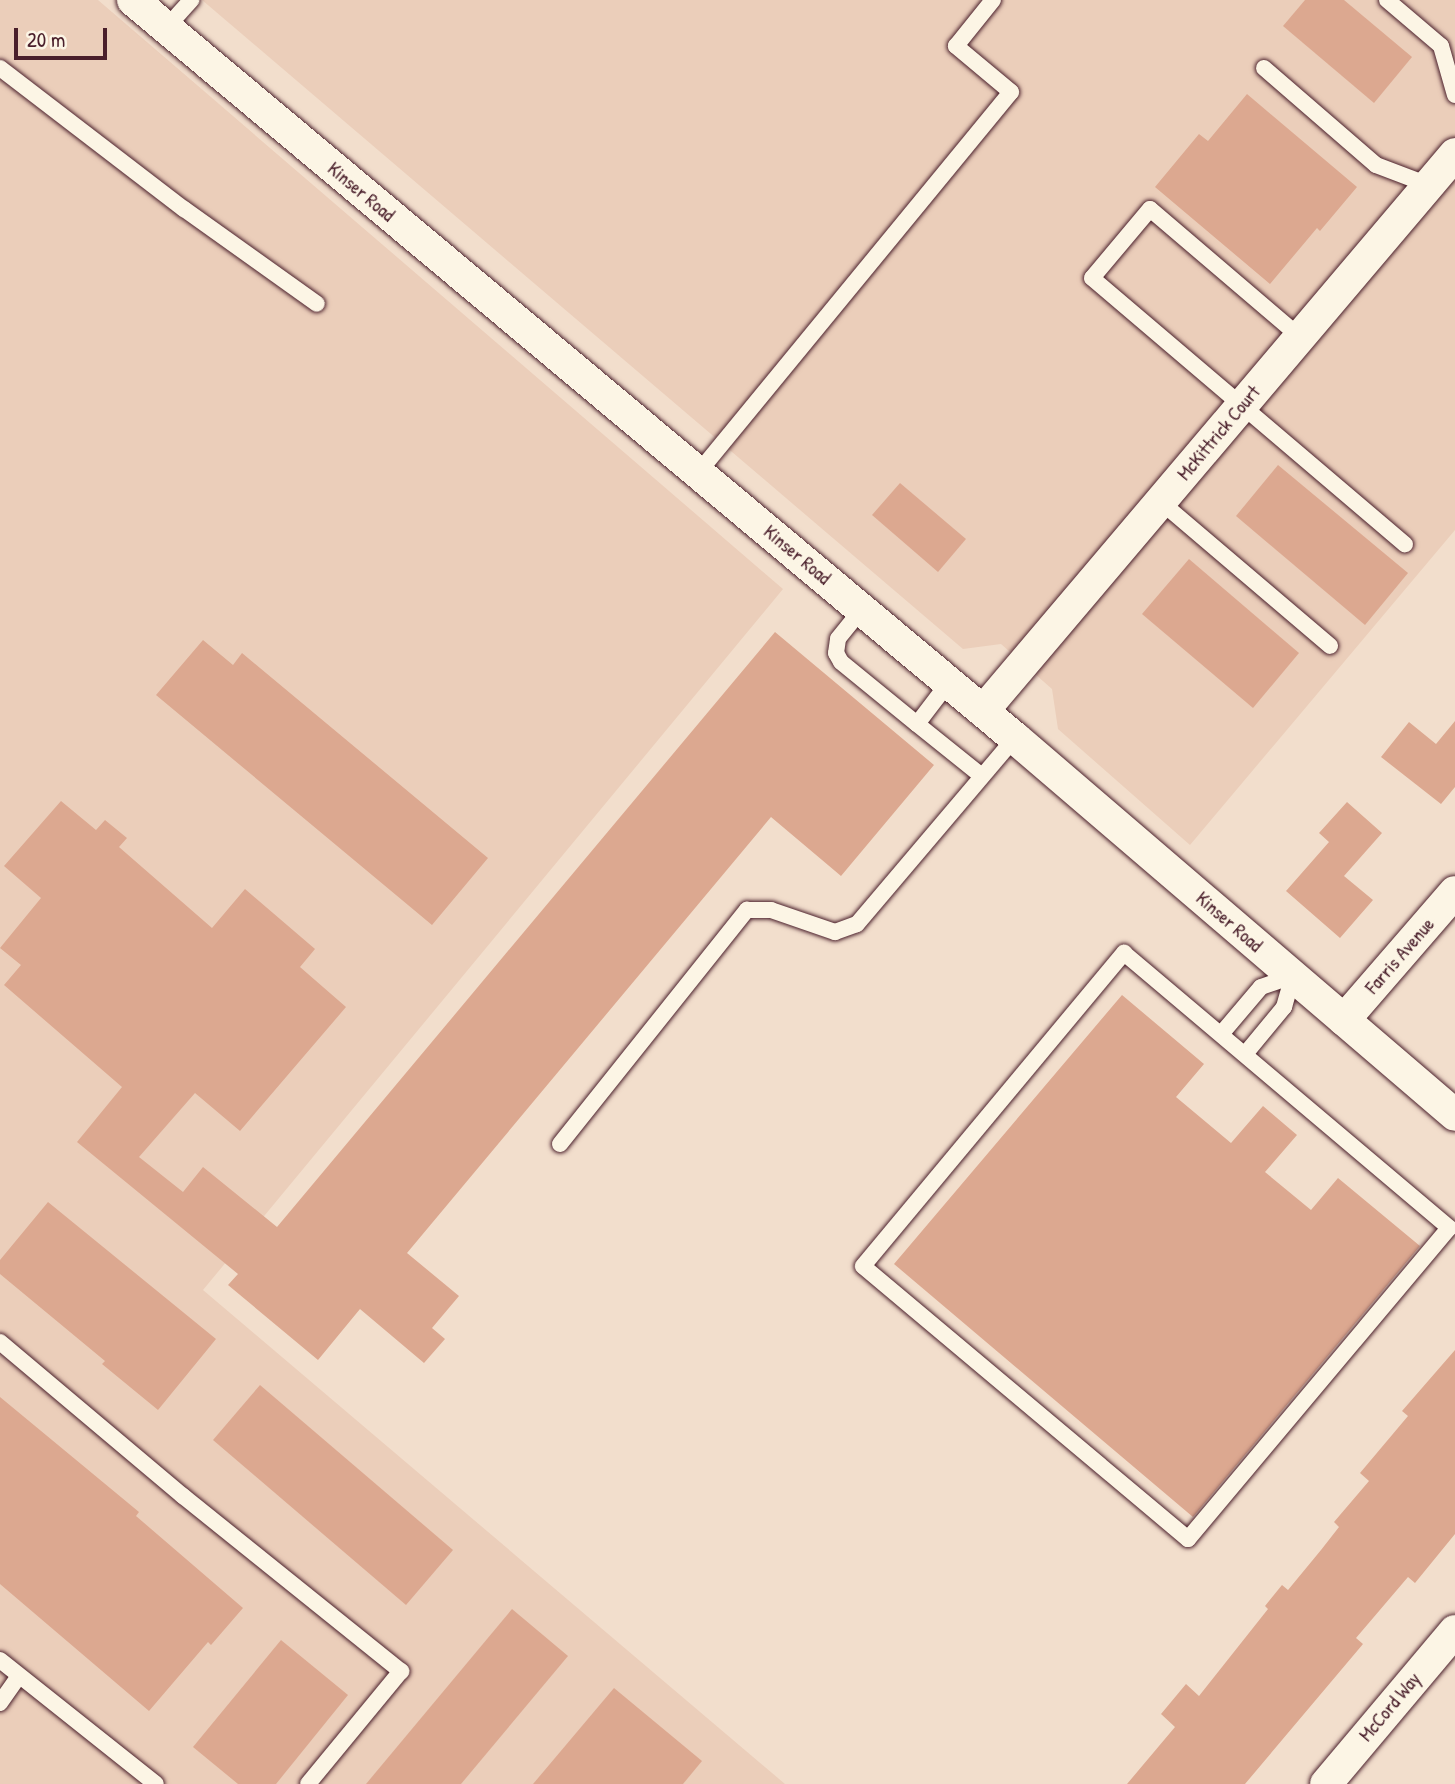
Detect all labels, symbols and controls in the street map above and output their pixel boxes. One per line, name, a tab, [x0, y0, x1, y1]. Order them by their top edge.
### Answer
scale bar	[18, 14, 110, 58]
text: 20 m	[27, 25, 65, 54]
street label: Kinser Road	[323, 157, 399, 227]
street label: McKittrick Court	[1173, 381, 1265, 485]
street label: Kinser Road	[759, 520, 835, 590]
street label: Kinser Road	[1191, 887, 1267, 957]
street label: Farris Avenue	[1361, 913, 1439, 999]
street label: McCord Way	[1355, 1668, 1425, 1746]

